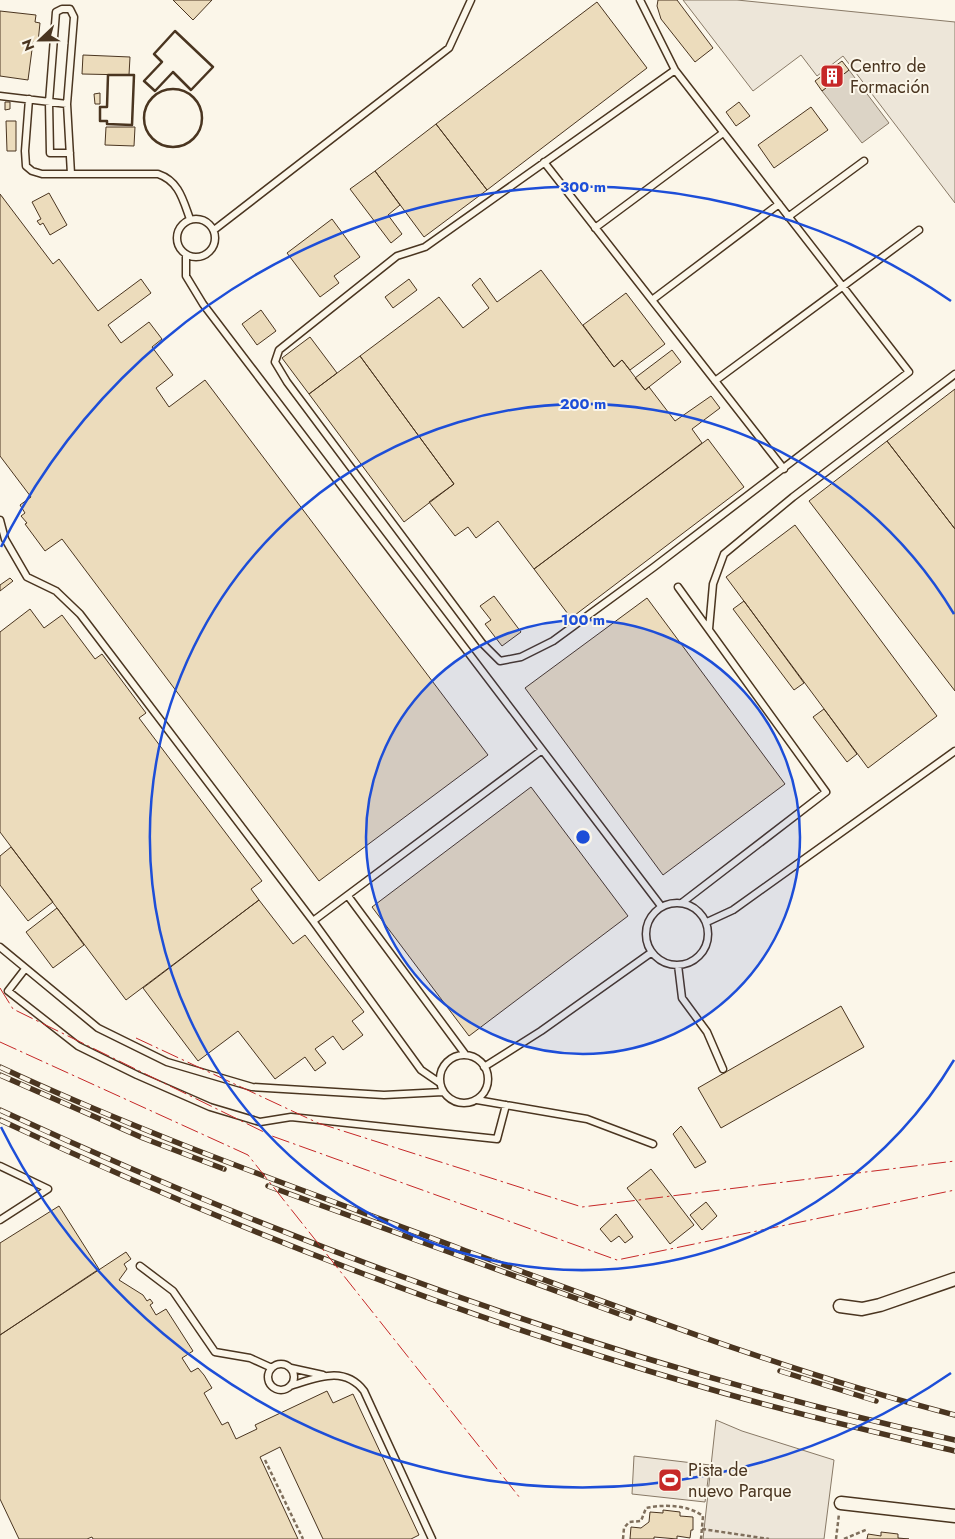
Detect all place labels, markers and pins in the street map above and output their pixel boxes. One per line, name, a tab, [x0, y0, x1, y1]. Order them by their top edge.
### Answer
place label: Centro de Formación	[850, 53, 930, 100]
building icon: Centro de Formación	[819, 63, 845, 89]
centre of rings	[574, 828, 592, 846]
place label: Pista de nuevo Parque	[688, 1457, 792, 1504]
sports icon: Pista de nuevo Parque	[657, 1467, 683, 1493]

